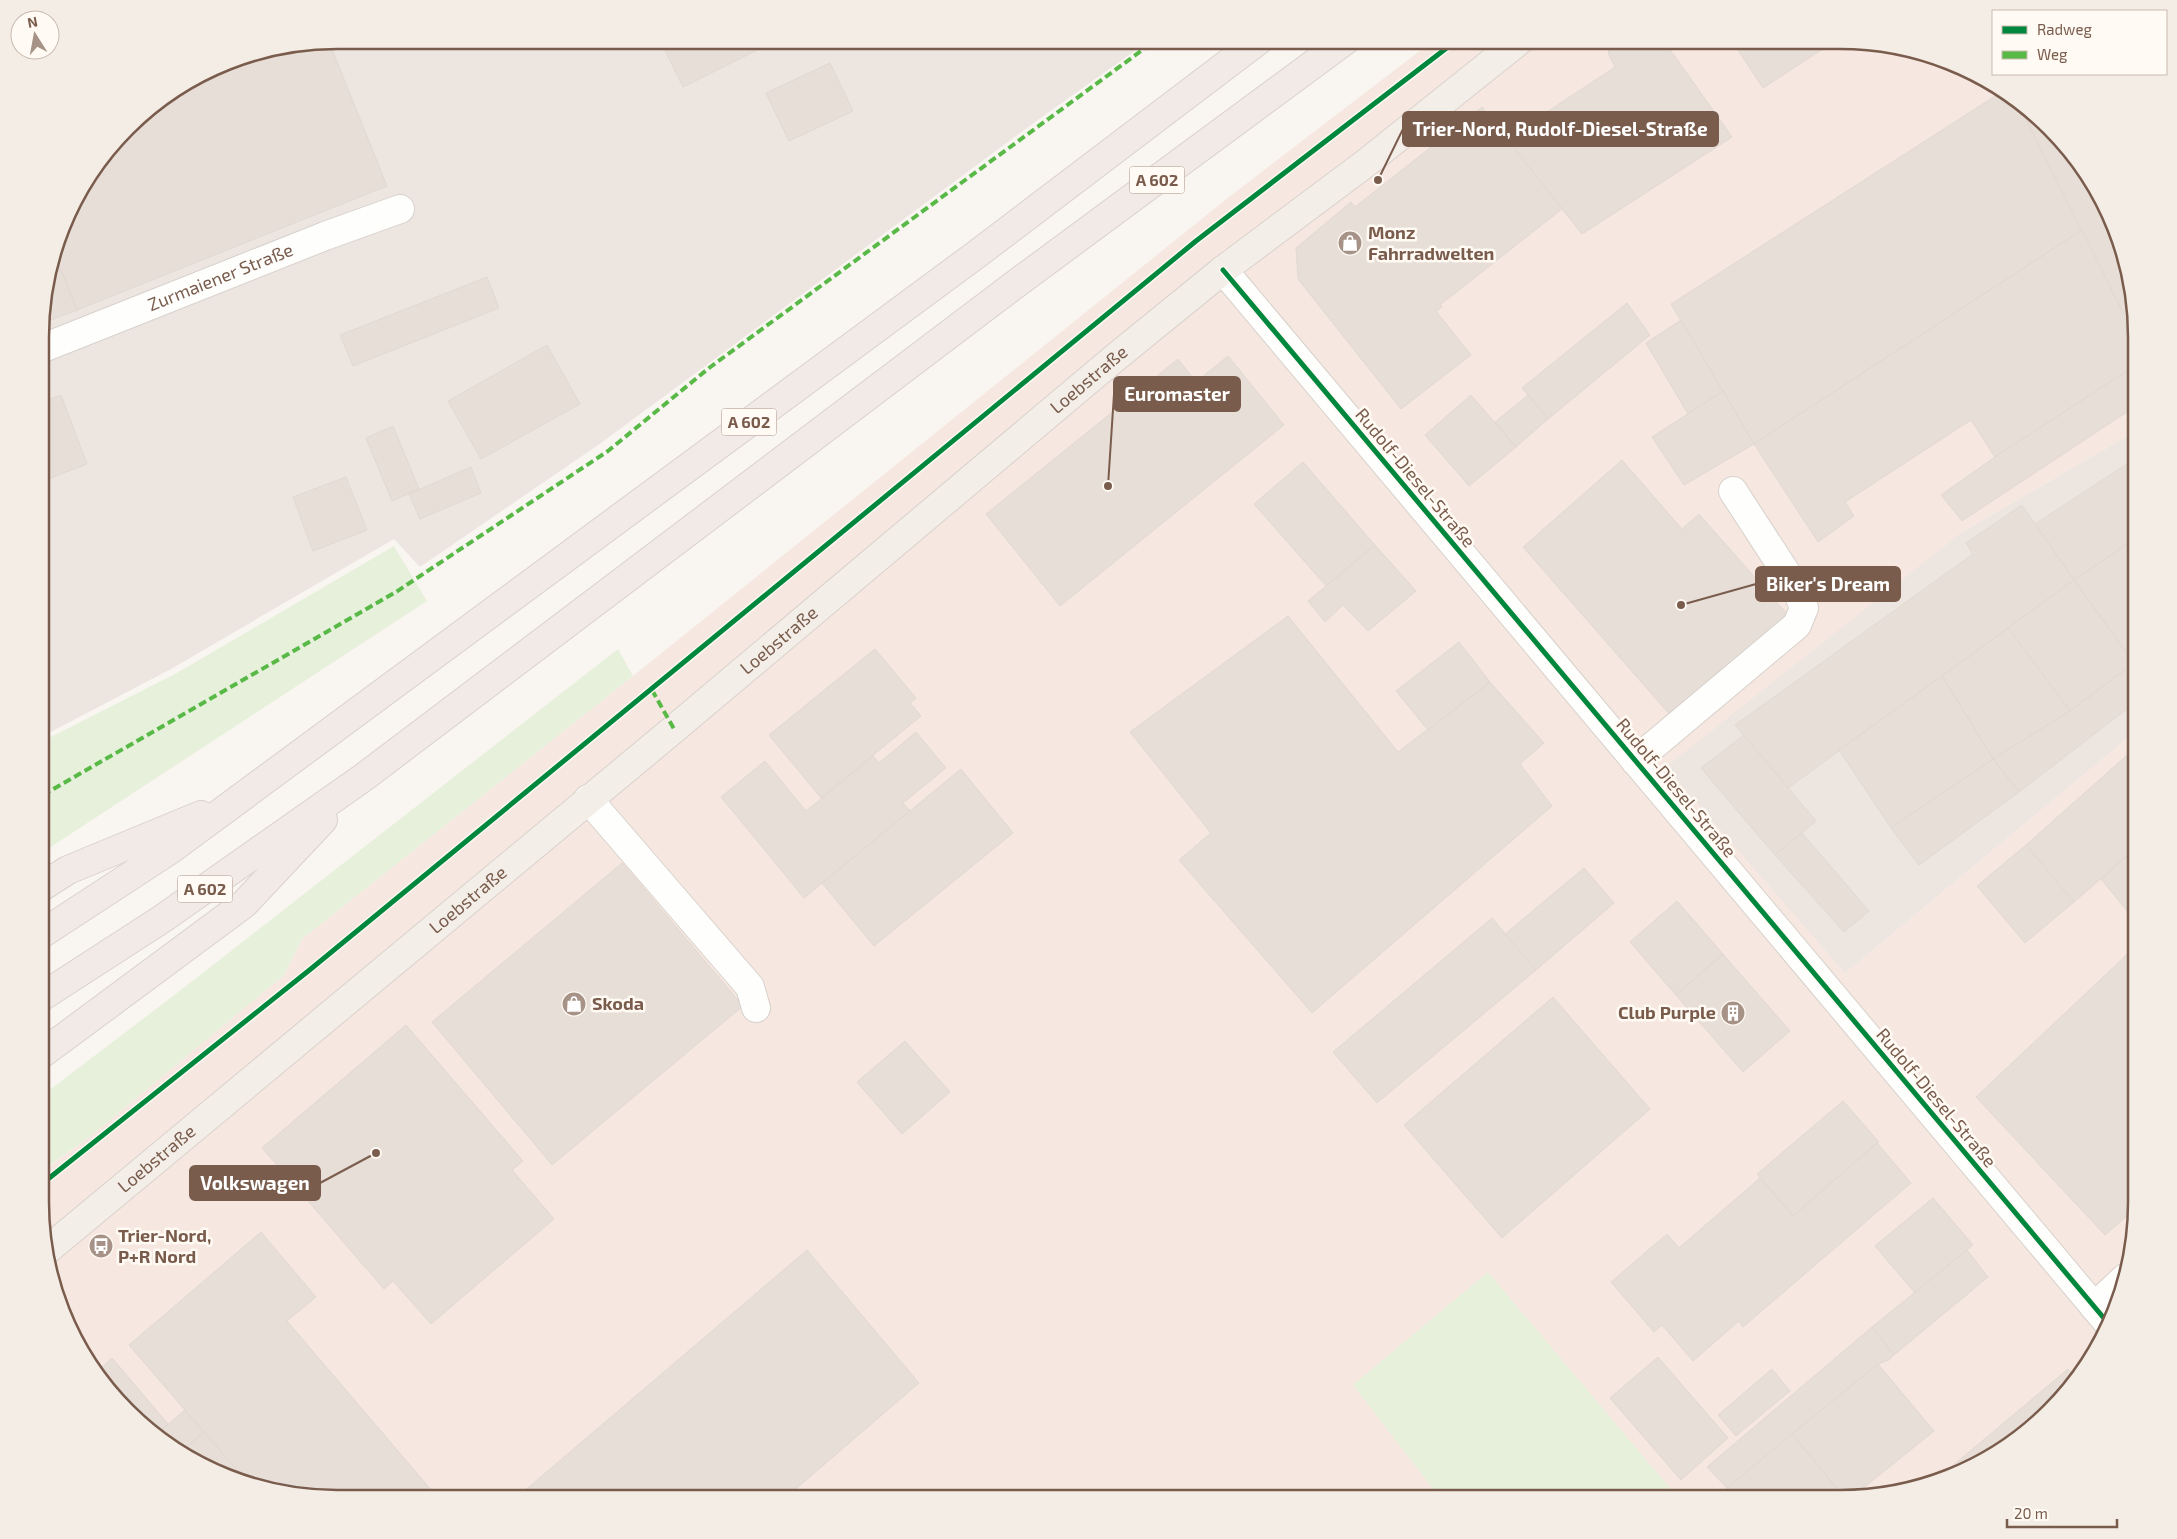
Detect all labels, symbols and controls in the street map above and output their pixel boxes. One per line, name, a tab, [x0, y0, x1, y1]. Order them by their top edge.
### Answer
north arrow	[10, 10, 60, 60]
legend	[1992, 10, 2167, 75]
text: N	[26, 12, 39, 31]
text: Radweg	[2037, 20, 2092, 38]
text: Weg	[2037, 45, 2068, 63]
callout: Trier-Nord, Rudolf-Diesel-Straße	[1403, 112, 1718, 146]
text: Trier-Nord, Rudolf-Diesel-Straße	[1412, 117, 1708, 140]
road number: A 602	[1130, 166, 1184, 194]
place label: Monz Fahrradwelten	[1368, 221, 1494, 264]
shop icon: Monz Fahrradwelten	[1337, 230, 1363, 256]
street label: Zurmaiener Straße	[144, 238, 296, 315]
street label: Loebstraße	[1045, 340, 1131, 418]
callout: Euromaster	[1114, 377, 1240, 411]
text: Euromaster	[1124, 382, 1230, 405]
street label: Rudolf-Diesel-Straße	[1351, 403, 1480, 551]
road number: A 602	[722, 408, 776, 436]
callout: Biker's Dream	[1756, 567, 1900, 601]
text: Biker's Dream	[1766, 572, 1890, 595]
street label: Loebstraße	[735, 601, 822, 679]
street label: Rudolf-Diesel-Straße	[1612, 713, 1741, 861]
street label: Loebstraße	[424, 861, 511, 938]
road number: A 602	[178, 876, 232, 902]
shop icon: Skoda	[561, 991, 587, 1017]
place label: Skoda	[592, 992, 644, 1014]
building icon: Club Purple	[1720, 1000, 1746, 1026]
place label: Club Purple	[1618, 1001, 1716, 1023]
street label: Rudolf-Diesel-Straße	[1872, 1023, 2001, 1171]
street label: Loebstraße	[113, 1120, 199, 1197]
callout: Volkswagen	[190, 1166, 320, 1200]
text: Volkswagen	[200, 1171, 310, 1194]
place label: Trier-Nord, P+R Nord	[118, 1224, 211, 1267]
bus stop icon: Trier-Nord, P+R Nord	[88, 1233, 114, 1259]
scale bar	[2007, 1496, 2117, 1528]
text: 20 m	[2014, 1504, 2048, 1522]

